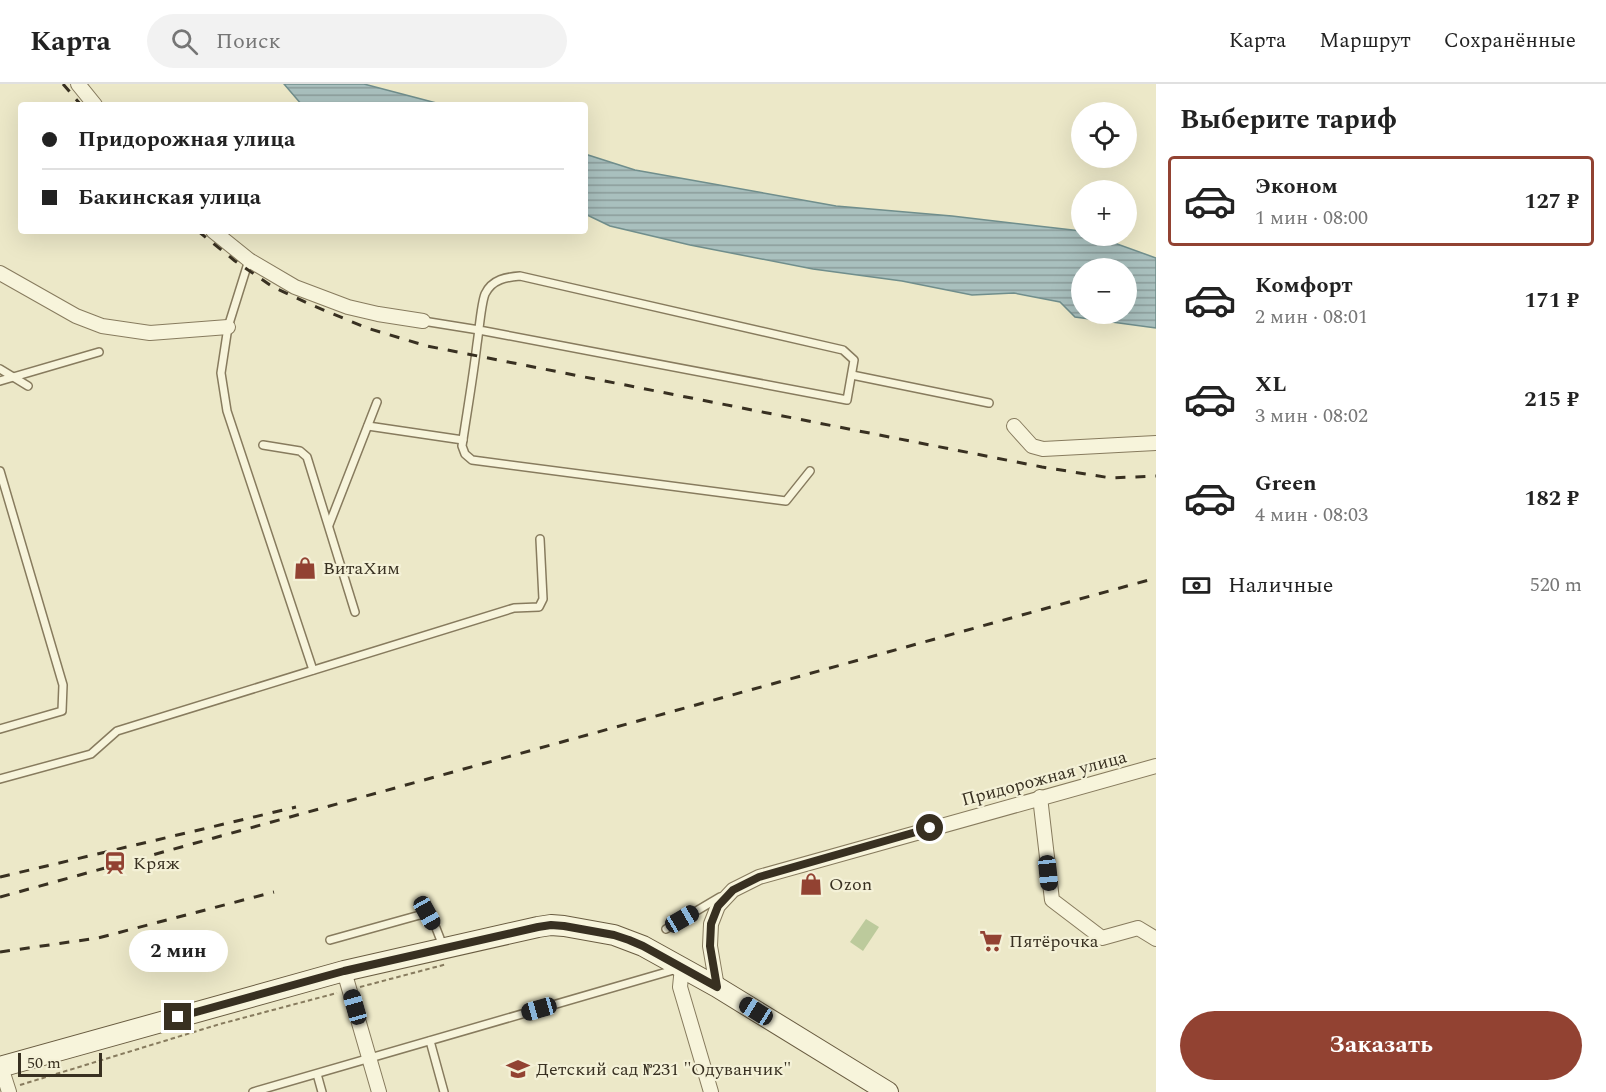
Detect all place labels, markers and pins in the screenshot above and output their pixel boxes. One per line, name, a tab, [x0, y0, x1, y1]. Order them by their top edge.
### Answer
shop icon: ВитаХим	[292, 555, 318, 581]
place label: ВитаХим	[323, 555, 400, 582]
station icon: Кряж	[102, 850, 128, 876]
place label: Кряж	[133, 850, 180, 877]
shop icon: Ozon	[798, 871, 824, 897]
place label: Ozon	[829, 871, 872, 898]
supermarket icon: Пятёрочка	[978, 928, 1004, 954]
place label: Пятёрочка	[1009, 928, 1099, 955]
school or university icon: Детский сад №231 "Одуванчик"	[505, 1056, 531, 1082]
place label: Детский сад №231 "Одуванчик"	[536, 1056, 791, 1083]

